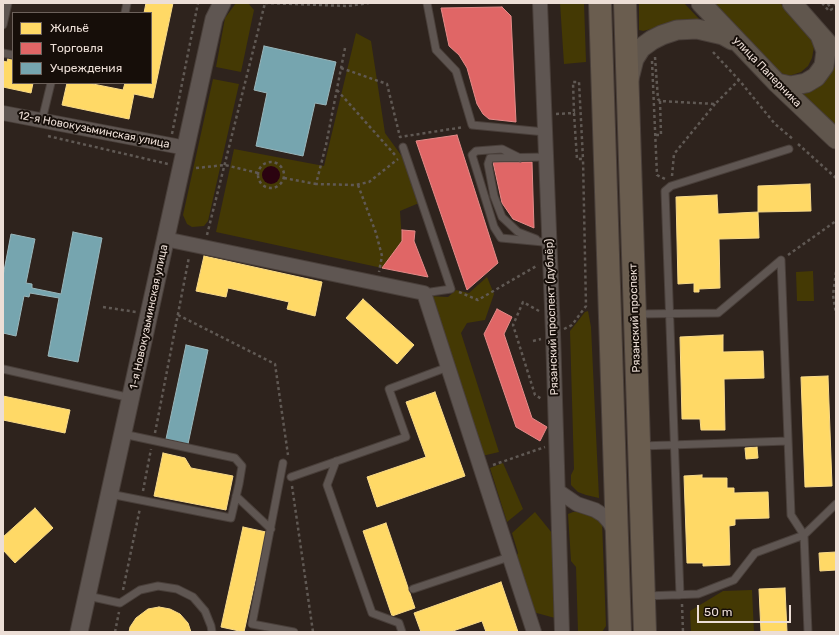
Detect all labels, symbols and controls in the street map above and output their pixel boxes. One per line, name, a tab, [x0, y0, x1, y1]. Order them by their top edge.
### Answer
legend	[12, 12, 152, 84]
text: Жильё	[50, 21, 89, 35]
street label: улица Паперника	[730, 34, 804, 110]
text: Торговля	[50, 41, 103, 55]
text: Учреждения	[50, 61, 122, 75]
street label: 12-я Новокузьминская улица	[17, 109, 171, 151]
street label: Рязанский проспект (дублёр)	[543, 238, 561, 396]
street label: 1-я Новокузьминская улица	[127, 243, 171, 391]
street label: Рязанский проспект	[626, 263, 644, 373]
scale bar	[699, 597, 793, 623]
text: 50 m	[704, 605, 732, 619]

